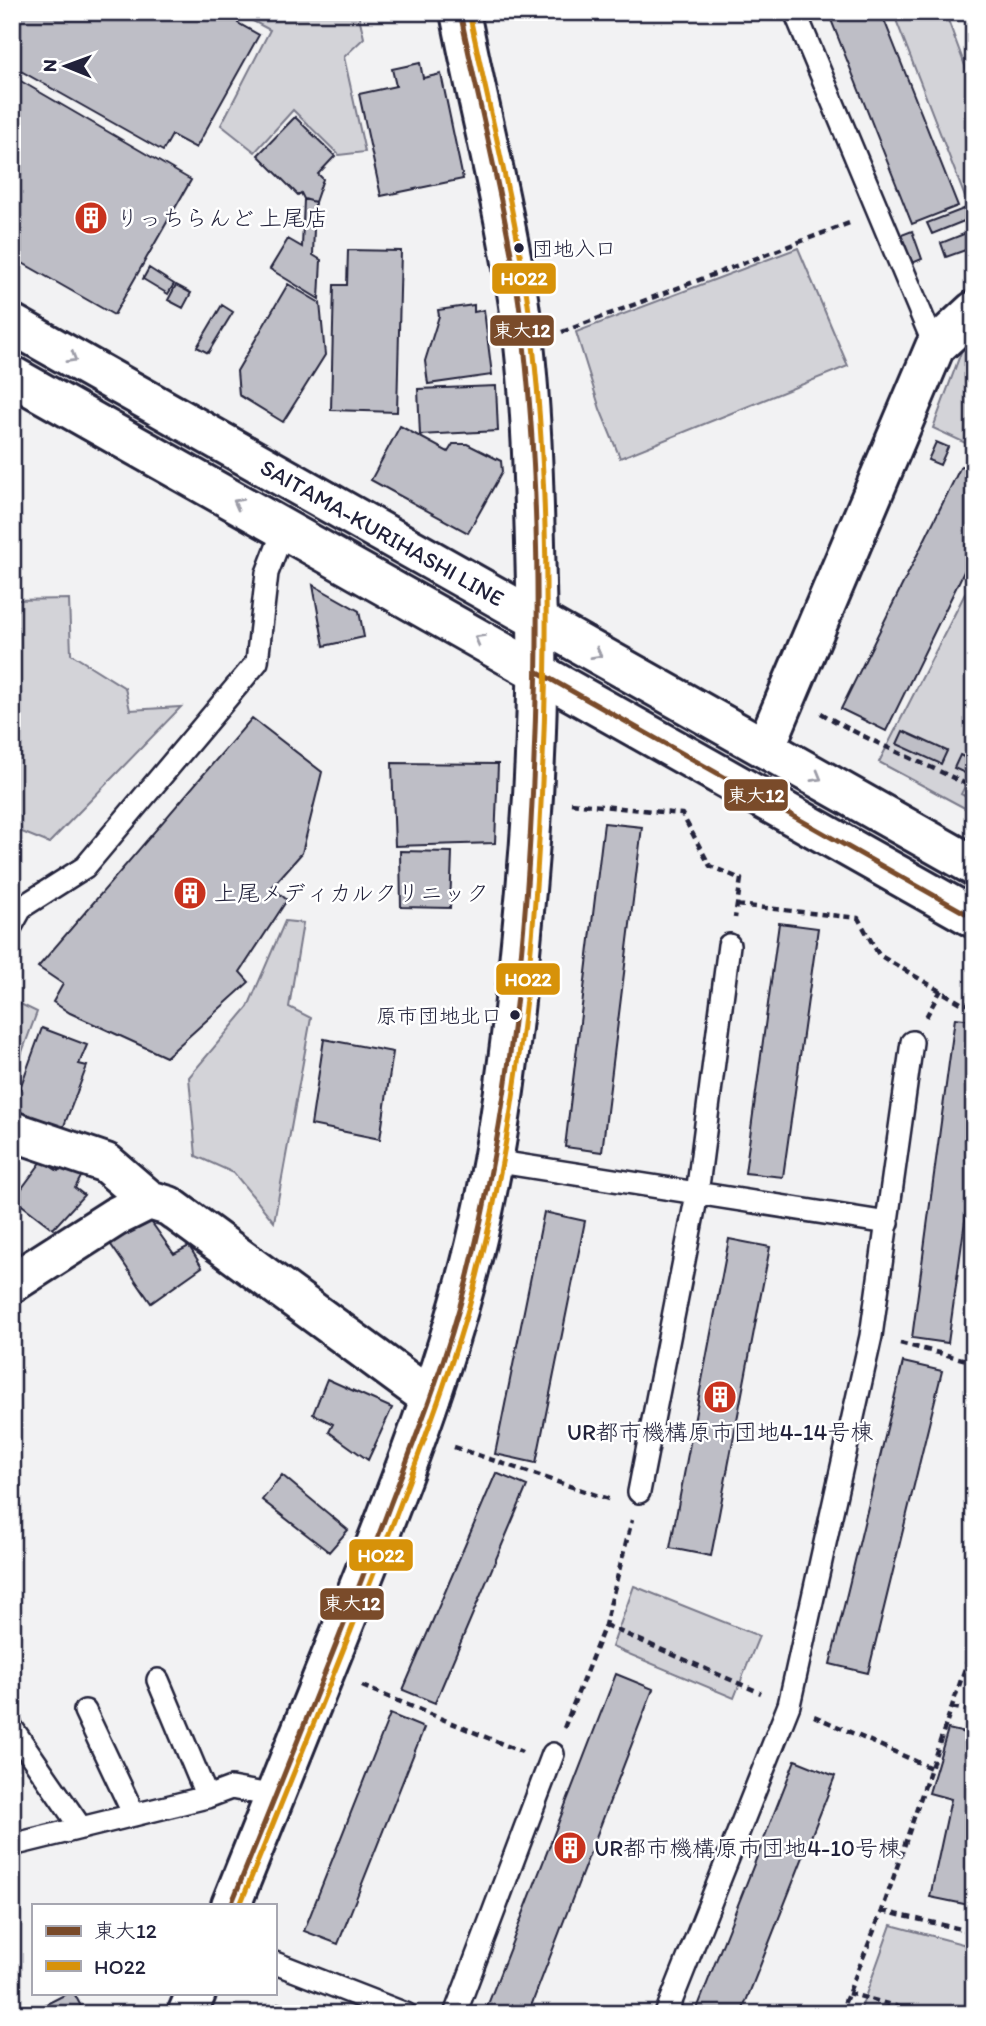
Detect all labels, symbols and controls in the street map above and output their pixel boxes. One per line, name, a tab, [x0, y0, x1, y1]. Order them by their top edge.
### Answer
north arrow	[32, 32, 102, 102]
text: N	[38, 59, 61, 72]
building icon: りっちらんど 上尾店	[72, 199, 110, 237]
place label: りっちらんど 上尾店	[116, 204, 328, 232]
place label: 団地入口	[532, 236, 616, 261]
marker: 団地入口	[512, 241, 526, 255]
line badge: HO22	[491, 262, 557, 295]
text: HO22	[501, 267, 547, 290]
line badge: 東大12	[489, 314, 555, 347]
text: 東大12	[494, 319, 550, 342]
one-way arrow	[64, 350, 77, 363]
street label: SAITAMA-KURIHASHI LINE	[256, 453, 509, 612]
one-way arrow	[233, 498, 245, 511]
one-way arrow	[473, 634, 486, 647]
one-way arrow	[590, 646, 602, 659]
one-way arrow	[810, 769, 822, 782]
line badge: 東大12	[723, 778, 789, 812]
text: 東大12	[728, 784, 784, 807]
building icon: 上尾メディカルクリニック	[171, 874, 209, 912]
place label: 上尾メディカルクリニック	[214, 879, 489, 907]
line badge: HO22	[495, 962, 561, 996]
text: HO22	[505, 968, 551, 991]
place label: 原市団地北口	[376, 1003, 502, 1028]
marker: 原市団地北口	[508, 1008, 522, 1022]
building icon: UR都市機構原市団地4-14号棟	[701, 1378, 739, 1416]
place label: UR都市機構原市団地4-14号棟	[567, 1418, 873, 1446]
line badge: HO22	[348, 1538, 414, 1572]
text: HO22	[358, 1544, 404, 1567]
line badge: 東大12	[319, 1587, 385, 1621]
text: 東大12	[324, 1592, 380, 1615]
building icon: UR都市機構原市団地4-10号棟	[551, 1829, 589, 1867]
place label: UR都市機構原市団地4-10号棟	[594, 1834, 901, 1862]
legend	[32, 1904, 276, 1994]
text: 東大12	[94, 1918, 157, 1943]
text: HO22	[94, 1954, 146, 1979]

